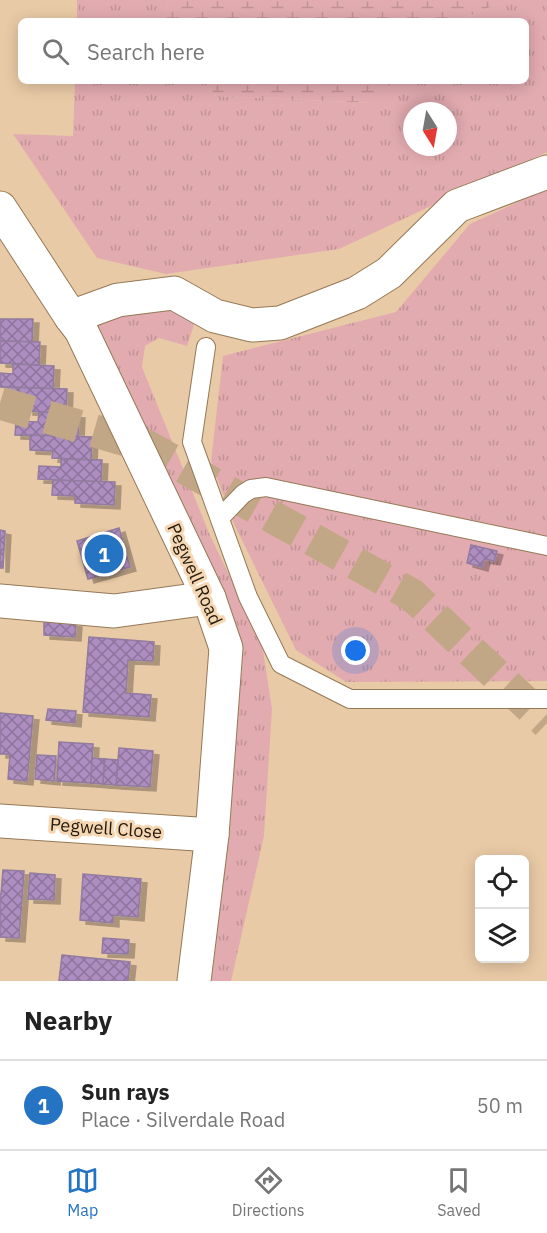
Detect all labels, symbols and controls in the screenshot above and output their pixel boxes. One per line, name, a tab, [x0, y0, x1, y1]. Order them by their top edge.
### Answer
search box	[18, 18, 529, 84]
icon: search	[39, 35, 72, 68]
text: Search here	[87, 37, 205, 66]
north arrow	[403, 102, 457, 156]
street label: Pegwell Road	[162, 520, 228, 628]
pin: 1	[84, 532, 124, 576]
your location	[341, 636, 370, 665]
street label: Pegwell Close	[49, 813, 163, 843]
map controls	[475, 855, 529, 963]
button: locate	[475, 855, 529, 909]
button: layers	[475, 909, 529, 963]
text: Nearby	[24, 1003, 112, 1037]
text: Sun rays	[81, 1077, 170, 1106]
text: 1	[38, 1092, 50, 1119]
text: 50 m	[477, 1092, 523, 1119]
text: Place · Silverdale Road	[81, 1106, 285, 1133]
tab: Map	[66, 1164, 99, 1220]
tab: Directions	[232, 1164, 305, 1220]
tab: Saved	[437, 1164, 481, 1220]

